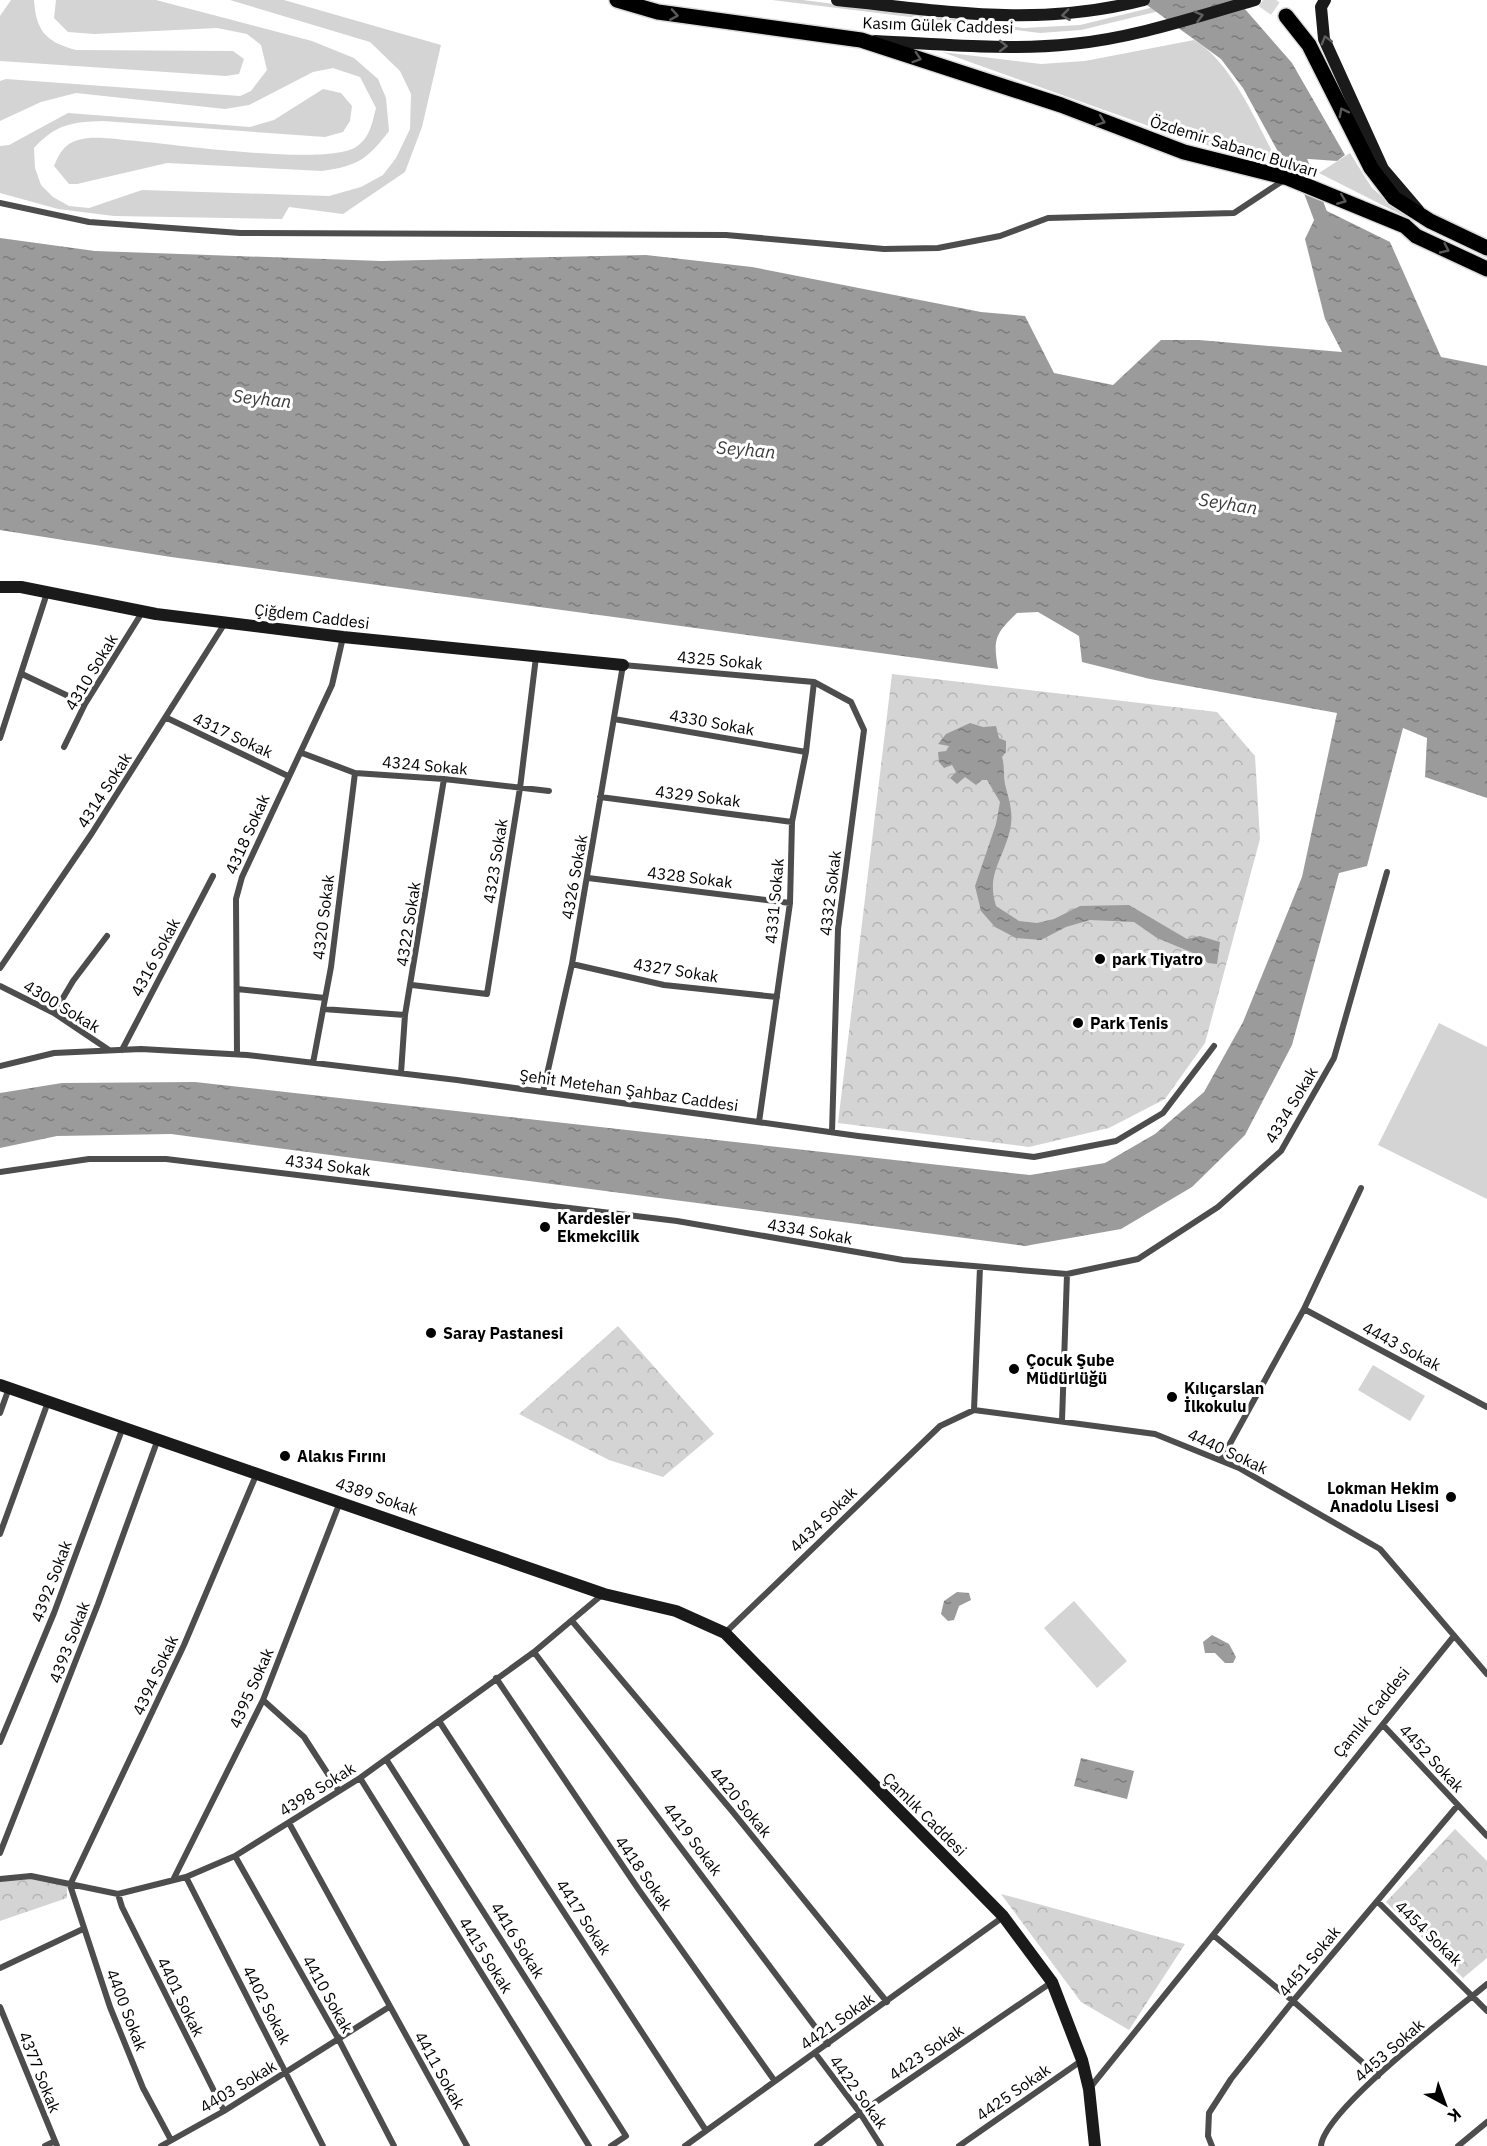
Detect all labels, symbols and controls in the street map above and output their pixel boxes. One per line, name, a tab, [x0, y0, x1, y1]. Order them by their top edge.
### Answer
one-way arrow	[668, 8, 678, 21]
one-way arrow	[1061, 8, 1070, 21]
one-way arrow	[1193, 10, 1203, 23]
street label: Kasım Gülek Caddesi	[862, 12, 1014, 38]
one-way arrow	[1321, 35, 1333, 46]
one-way arrow	[999, 40, 1008, 52]
one-way arrow	[911, 51, 922, 63]
one-way arrow	[1339, 108, 1350, 119]
street label: Özdemir Sabancı Bulvarı	[1148, 111, 1320, 181]
one-way arrow	[1095, 114, 1106, 126]
one-way arrow	[1336, 193, 1347, 205]
one-way arrow	[1438, 242, 1449, 254]
water label: Seyhan	[231, 384, 293, 413]
water label: Seyhan	[716, 435, 776, 464]
water label: Seyhan	[1197, 488, 1259, 519]
street label: Çiğdem Caddesi	[253, 599, 371, 633]
street label: 4310 Sokak	[60, 630, 122, 714]
street label: 4325 Sokak	[676, 646, 764, 674]
street label: 4330 Sokak	[668, 705, 757, 739]
street label: 4317 Sokak	[190, 708, 277, 762]
street label: 4314 Sokak	[72, 748, 136, 831]
street label: 4324 Sokak	[381, 751, 469, 779]
street label: 4329 Sokak	[654, 781, 742, 811]
street label: 4318 Sokak	[220, 790, 274, 877]
street label: 4323 Sokak	[478, 817, 512, 905]
street label: 4326 Sokak	[557, 832, 591, 921]
street label: 4332 Sokak	[815, 849, 845, 937]
street label: 4331 Sokak	[760, 857, 788, 945]
street label: 4328 Sokak	[646, 862, 734, 892]
street label: 4320 Sokak	[308, 873, 338, 961]
street label: 4322 Sokak	[391, 880, 425, 968]
street label: 4316 Sokak	[126, 914, 184, 1000]
place label: park Tiyatro	[1112, 949, 1203, 969]
marker: park Tiyatro	[1093, 952, 1107, 966]
street label: 4327 Sokak	[632, 953, 720, 987]
street label: 4300 Sokak	[20, 975, 104, 1037]
place label: Park Tenis	[1090, 1013, 1168, 1033]
marker: Park Tenis	[1071, 1016, 1085, 1030]
street label: 4334 Sokak	[1260, 1063, 1322, 1147]
street label: Şehit Metehan Şahbaz Caddesi	[518, 1065, 740, 1115]
street label: 4334 Sokak	[284, 1150, 372, 1180]
place label: Kardesler Ekmekcilik	[557, 1208, 640, 1246]
street label: 4334 Sokak	[766, 1214, 855, 1248]
marker: Kardesler Ekmekcilik	[538, 1220, 552, 1234]
street label: 4443 Sokak	[1359, 1317, 1445, 1375]
place label: Saray Pastanesi	[443, 1323, 563, 1343]
marker: Saray Pastanesi	[424, 1326, 438, 1340]
place label: Çocuk Şube Müdürlüğü	[1026, 1350, 1115, 1388]
marker: Çocuk Şube Müdürlüğü	[1007, 1362, 1021, 1376]
place label: Kılıçarslan İlkokulu	[1184, 1378, 1264, 1416]
marker: Kılıçarslan İlkokulu	[1165, 1390, 1179, 1404]
street label: 4440 Sokak	[1185, 1424, 1272, 1478]
place label: Alakıs Fırını	[297, 1446, 386, 1466]
marker: Alakıs Fırını	[278, 1449, 292, 1463]
street label: 4389 Sokak	[333, 1473, 421, 1520]
place label: Lokman Hekim Anadolu Lisesi	[1327, 1478, 1439, 1516]
street label: 4434 Sokak	[785, 1482, 861, 1556]
marker: Lokman Hekim Anadolu Lisesi	[1444, 1490, 1458, 1504]
street label: 4392 Sokak	[26, 1537, 76, 1625]
street label: 4393 Sokak	[44, 1598, 94, 1686]
street label: 4394 Sokak	[128, 1631, 182, 1718]
street label: 4395 Sokak	[224, 1644, 278, 1731]
street label: Çamlık Caddesi	[1328, 1663, 1414, 1761]
street label: 4452 Sokak	[1395, 1720, 1469, 1797]
street label: 4398 Sokak	[275, 1757, 359, 1820]
street label: 4420 Sokak	[706, 1763, 777, 1842]
street label: Çamlık Caddesi	[879, 1768, 971, 1860]
street label: 4419 Sokak	[659, 1799, 727, 1880]
street label: 4418 Sokak	[611, 1832, 677, 1914]
street label: 4417 Sokak	[552, 1876, 616, 1959]
street label: 4454 Sokak	[1391, 1896, 1467, 1970]
street label: 4416 Sokak	[487, 1898, 550, 1982]
street label: 4415 Sokak	[455, 1913, 518, 1997]
street label: 4451 Sokak	[1274, 1921, 1345, 2000]
street label: 4410 Sokak	[298, 1952, 358, 2037]
street label: 4401 Sokak	[153, 1954, 209, 2040]
street label: 4402 Sokak	[239, 1962, 296, 2048]
street label: 4400 Sokak	[102, 1966, 152, 2054]
street label: 4421 Sokak	[796, 1988, 878, 2054]
street label: 4453 Sokak	[1350, 2014, 1428, 2086]
street label: 4423 Sokak	[885, 2019, 968, 2084]
street label: 4377 Sokak	[15, 2028, 66, 2116]
street label: 4411 Sokak	[410, 2028, 470, 2113]
street label: 4422 Sokak	[826, 2051, 893, 2133]
street label: 4403 Sokak	[196, 2055, 280, 2117]
street label: 4425 Sokak	[972, 2059, 1054, 2125]
north arrow	[1415, 2074, 1475, 2134]
text: K	[1444, 2104, 1466, 2127]

